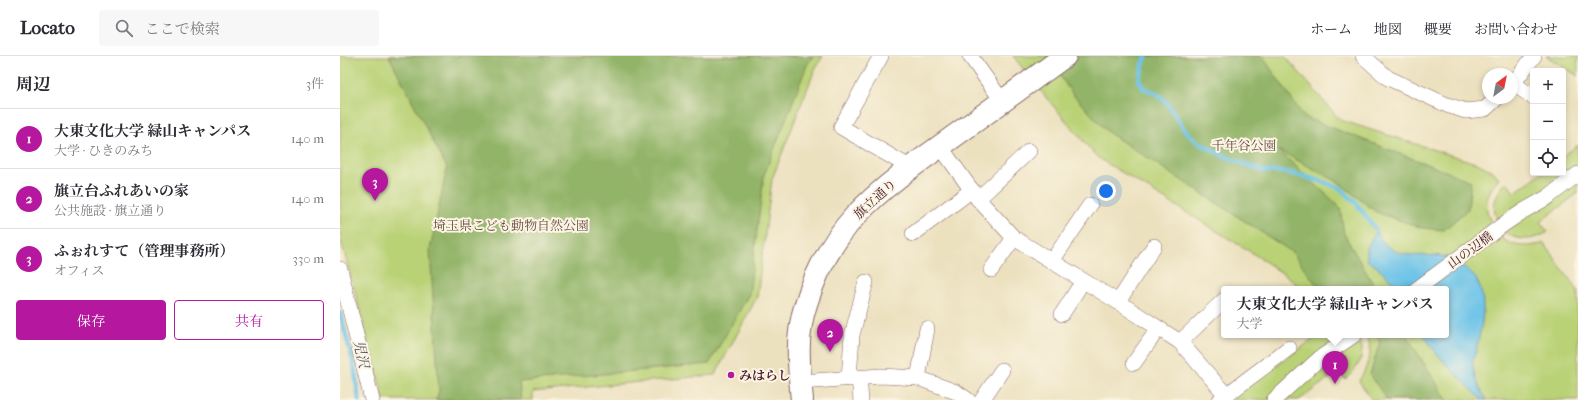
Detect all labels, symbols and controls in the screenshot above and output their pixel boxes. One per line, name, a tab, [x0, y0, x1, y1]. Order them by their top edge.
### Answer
search box	[99, 10, 379, 46]
text: Locato	[20, 17, 75, 39]
icon: search	[113, 17, 135, 39]
text: ここで検索	[145, 20, 220, 38]
text: ホーム	[1310, 21, 1352, 38]
text: 地図	[1374, 21, 1402, 38]
text: 概要	[1424, 21, 1452, 38]
text: お問い合わせ	[1474, 21, 1558, 38]
north arrow	[1482, 68, 1518, 104]
map controls	[1530, 68, 1566, 176]
button: +	[1530, 68, 1566, 104]
text: 周辺	[16, 74, 50, 94]
text: 3件	[306, 76, 324, 91]
button: −	[1530, 104, 1566, 140]
text: 大東文化大学 緑山キャンパス	[54, 122, 251, 140]
text: 1	[27, 131, 31, 146]
text: 140 m	[291, 131, 324, 146]
park label: 千年谷公園	[1211, 138, 1277, 153]
button: locate	[1530, 140, 1566, 176]
text: 大学 · ひきのみち	[54, 143, 153, 158]
pin: 3	[362, 168, 388, 201]
street label: 旗立通り	[851, 176, 899, 222]
your location	[1096, 181, 1116, 201]
text: 旗立台ふれあいの家	[54, 182, 189, 200]
text: 2	[26, 191, 32, 206]
text: 140 m	[291, 191, 324, 206]
text: 公共施設 · 旗立通り	[54, 203, 166, 218]
park label: 埼玉県こども動物自然公園	[433, 218, 589, 233]
street label: 山の辺橋	[1445, 229, 1495, 271]
text: ふぉれすて（管理事務所）	[54, 242, 234, 260]
text: 3	[26, 251, 32, 266]
text: 330 m	[293, 251, 324, 266]
text: オフィス	[54, 263, 105, 278]
popup	[1221, 286, 1449, 338]
text: 大東文化大学 緑山キャンパス	[1236, 295, 1434, 313]
button: 保存	[16, 300, 166, 340]
button: 共有	[174, 300, 324, 340]
text: 大学	[1236, 316, 1262, 331]
pin: 2	[817, 319, 843, 352]
water label: 児沢	[350, 338, 373, 372]
pin: 1	[1322, 351, 1348, 384]
place label: みはらし	[739, 368, 791, 383]
marker: みはらし	[726, 370, 736, 380]

